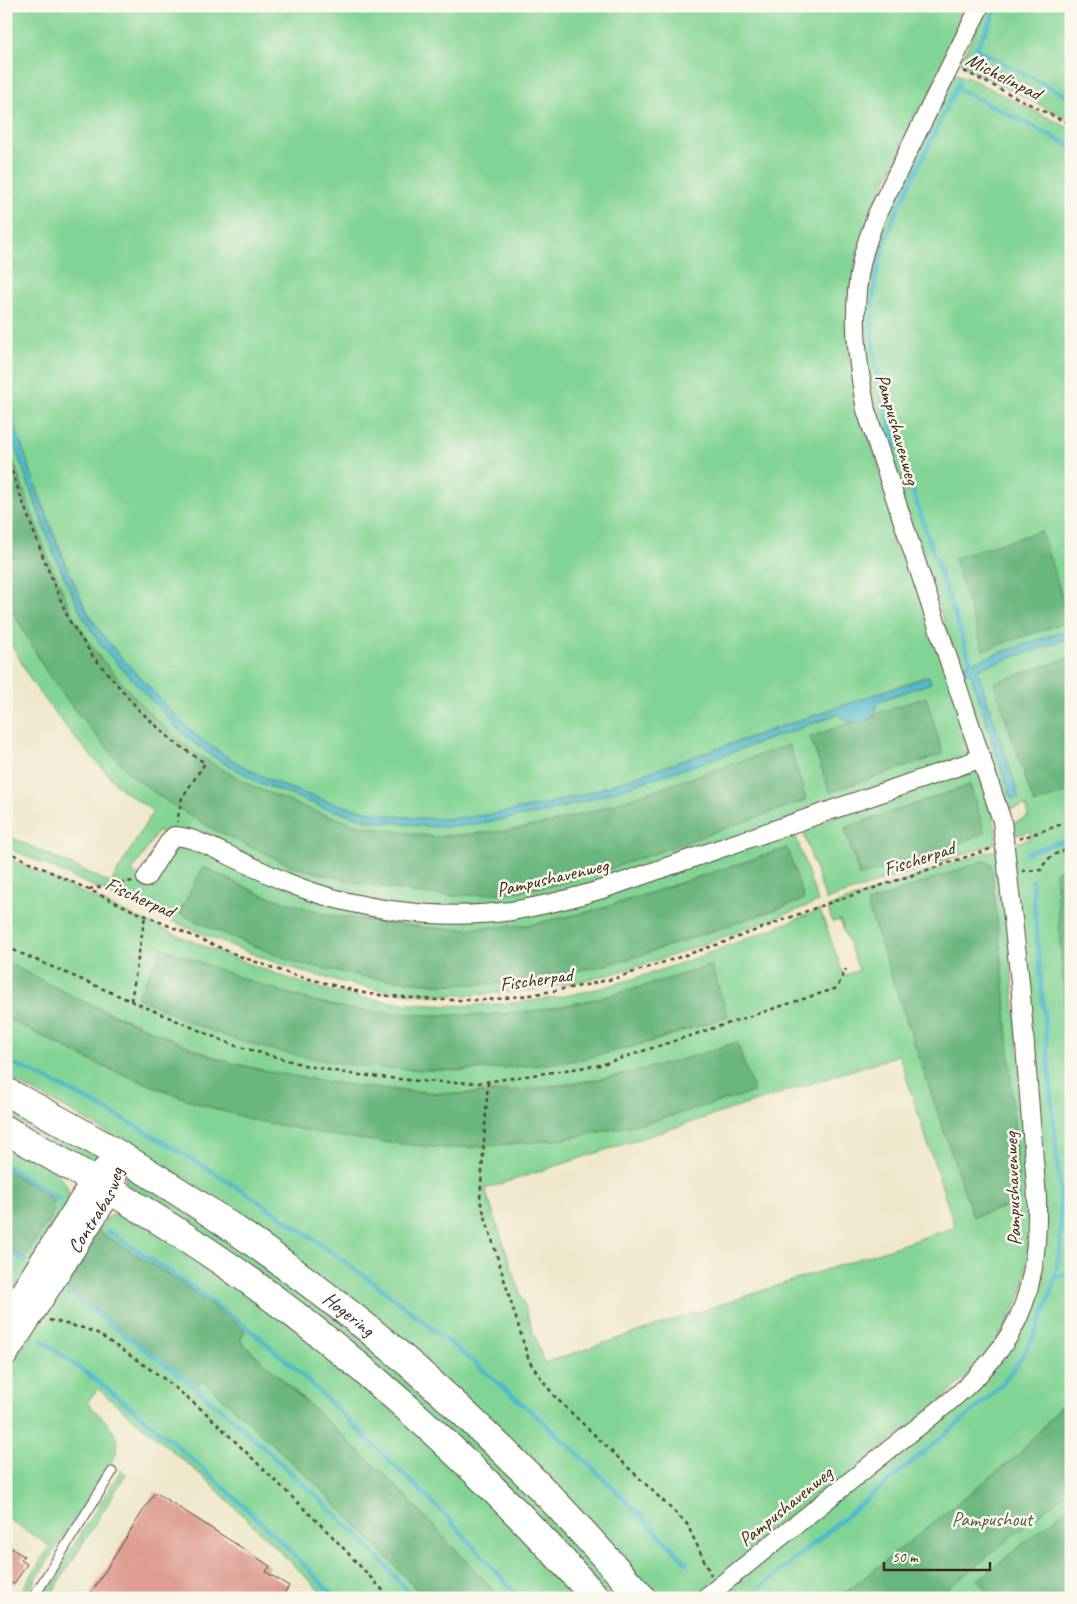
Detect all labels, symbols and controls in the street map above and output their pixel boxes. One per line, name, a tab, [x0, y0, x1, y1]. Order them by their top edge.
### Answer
street label: Michelinpad	[962, 47, 1048, 107]
street label: Pampushavenweg	[870, 371, 926, 489]
street label: Fischerpad	[880, 834, 961, 882]
street label: Pampushavenweg	[494, 852, 612, 902]
street label: Fischerpad	[101, 871, 181, 925]
street label: Fischerpad	[498, 962, 577, 997]
street label: Pampushavenweg	[998, 1130, 1027, 1246]
street label: Contrabasweg	[62, 1164, 129, 1258]
street label: Hogering	[318, 1286, 380, 1343]
street label: Pampushavenweg	[733, 1460, 839, 1552]
park label: Pampushout	[952, 1507, 1035, 1532]
scale bar	[884, 1539, 991, 1571]
text: 50 m	[892, 1548, 919, 1567]

